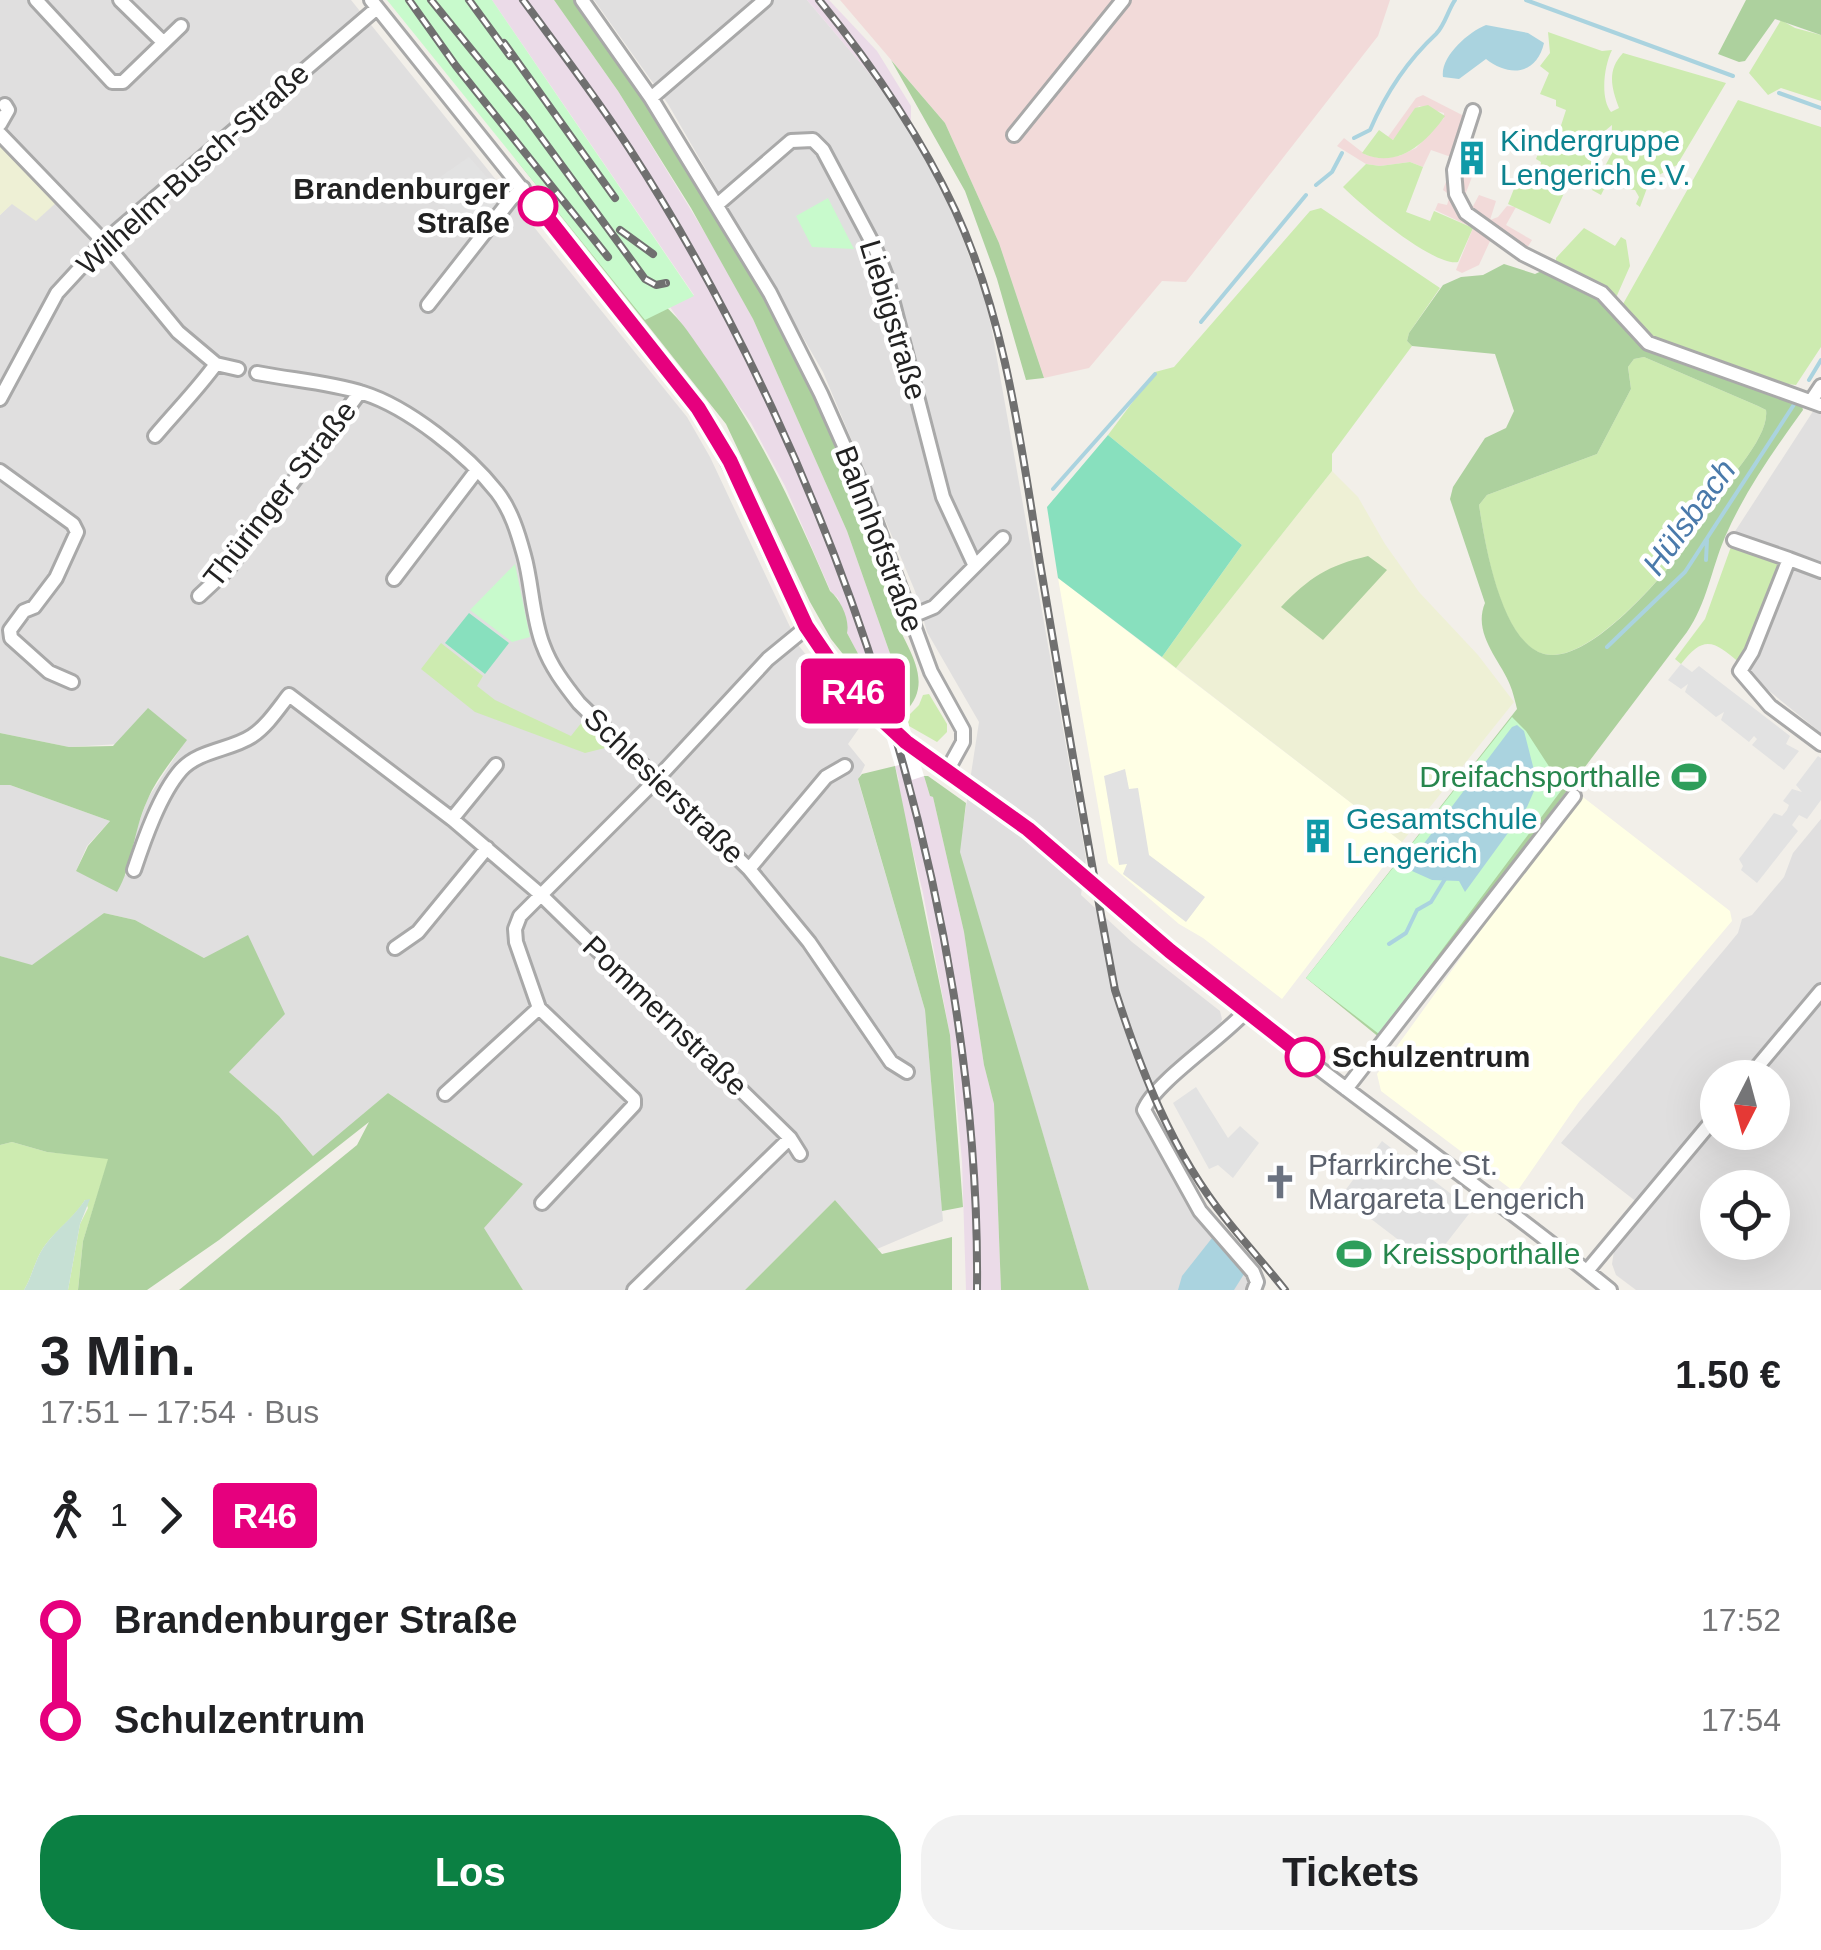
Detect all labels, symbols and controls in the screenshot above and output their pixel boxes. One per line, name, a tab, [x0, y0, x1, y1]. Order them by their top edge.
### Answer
street label: Wilhelm-Busch-Straße	[70, 56, 315, 281]
place label: Kindergruppe Lengerich e.V.	[1500, 124, 1691, 191]
building icon: Kindergruppe Lengerich e.V.	[1453, 139, 1491, 177]
place label: Brandenburger Straße	[293, 172, 510, 239]
marker: Brandenburger Straße	[519, 187, 557, 225]
street label: Liebigstraße	[854, 236, 933, 404]
street label: Thüringer Straße	[197, 394, 362, 593]
street label: Bahnhofstraße	[829, 441, 930, 637]
water label: Hülsbach	[1635, 452, 1743, 582]
line badge: R46	[796, 658, 910, 724]
text: R46	[821, 672, 885, 711]
street label: Schlesierstraße	[578, 701, 751, 870]
sports icon: Dreifachsporthalle	[1670, 758, 1708, 796]
place label: Dreifachsporthalle	[1419, 760, 1661, 793]
place label: Gesamtschule Lengerich	[1346, 802, 1538, 869]
building icon: Gesamtschule Lengerich	[1299, 817, 1337, 855]
street label: Pommernstraße	[577, 929, 754, 1102]
marker: Schulzentrum	[1286, 1038, 1324, 1076]
place label: Schulzentrum	[1332, 1040, 1530, 1073]
north arrow	[1700, 1060, 1790, 1150]
map controls	[1700, 1060, 1790, 1260]
place label: Pfarrkirche St. Margareta Lengerich	[1308, 1148, 1585, 1215]
church icon: Pfarrkirche St. Margareta Lengerich	[1261, 1163, 1299, 1201]
button: locate	[1700, 1170, 1790, 1260]
sports icon: Kreissporthalle	[1335, 1235, 1373, 1273]
place label: Kreissporthalle	[1382, 1237, 1580, 1270]
text: 3 Min.	[40, 1325, 196, 1387]
text: 1.50 €	[1675, 1354, 1781, 1396]
text: 17:51 – 17:54 · Bus	[40, 1394, 319, 1430]
icon: walk	[40, 1488, 95, 1543]
icon: forward	[143, 1488, 198, 1543]
text: R46	[233, 1496, 297, 1535]
text: 1	[110, 1497, 128, 1533]
text: Brandenburger Straße	[114, 1599, 517, 1641]
text: 17:52	[1701, 1602, 1781, 1638]
text: Schulzentrum	[114, 1699, 365, 1741]
text: 17:54	[1701, 1702, 1781, 1738]
button: Los	[40, 1815, 901, 1930]
button: Tickets	[921, 1815, 1781, 1930]

